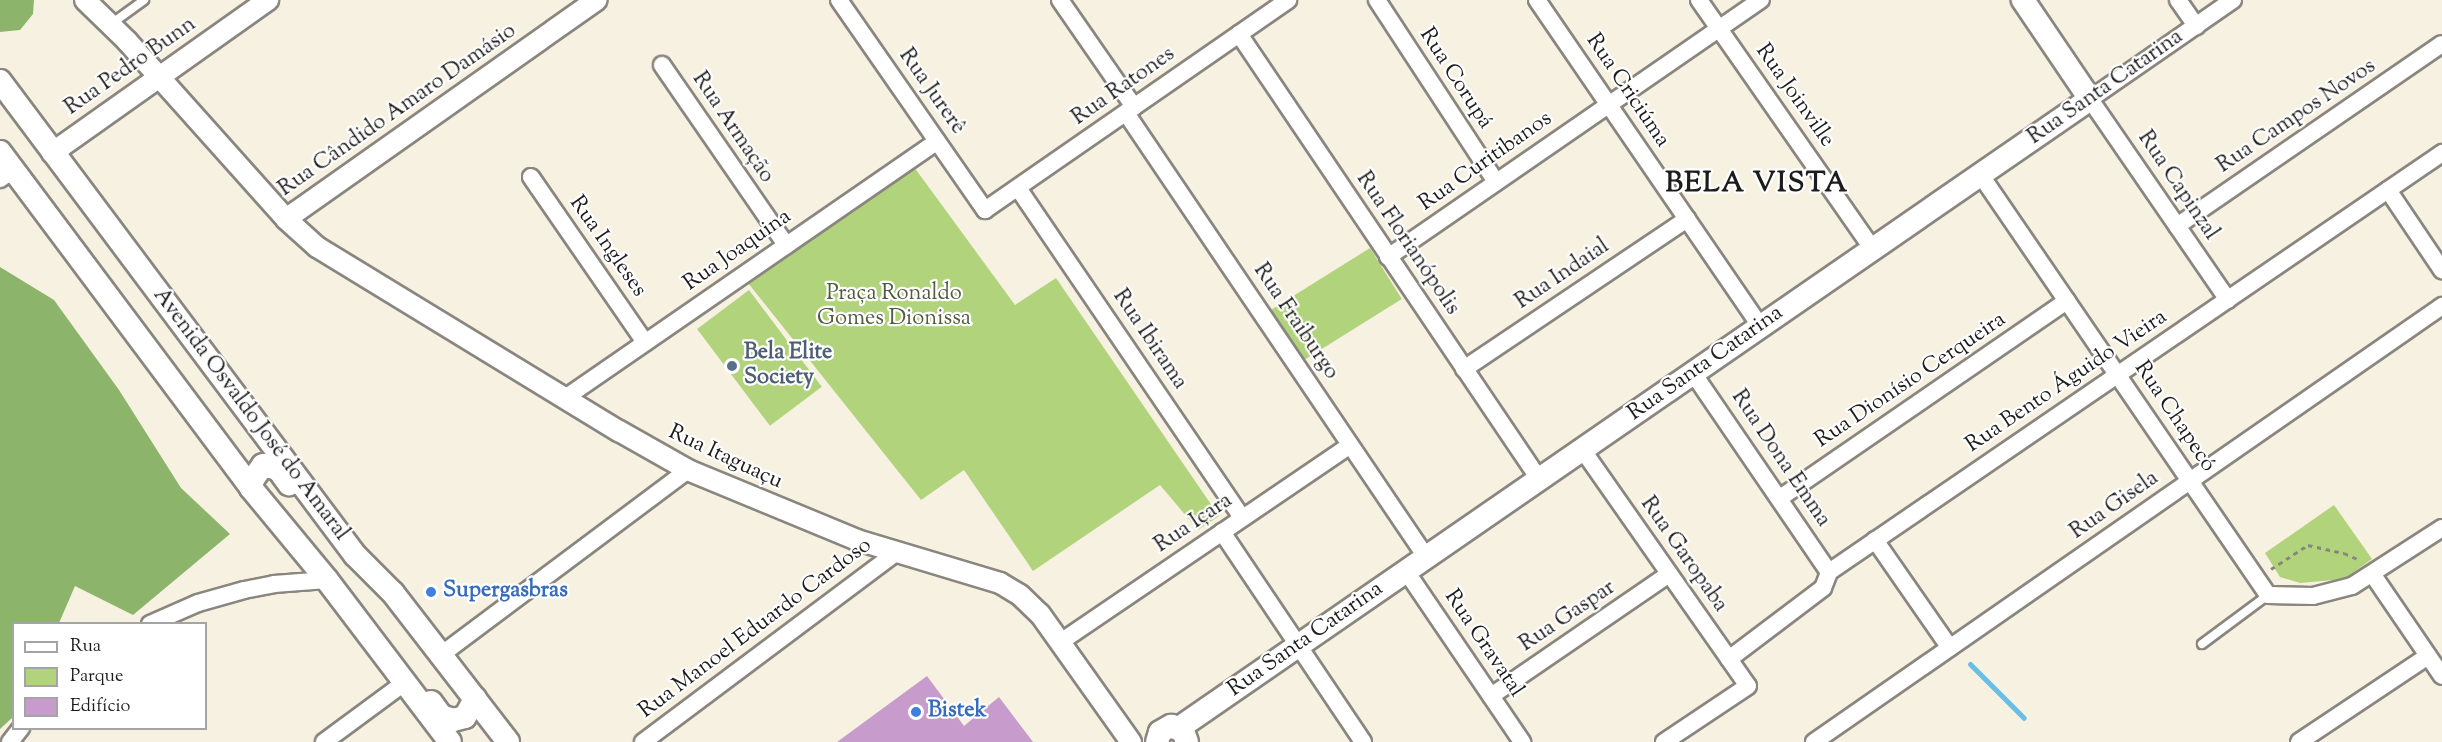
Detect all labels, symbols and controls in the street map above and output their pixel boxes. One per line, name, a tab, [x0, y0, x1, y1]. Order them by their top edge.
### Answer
street label: Rua Pedro Bunn	[60, 12, 202, 122]
street label: Rua Cândido Amaro Damásio	[274, 19, 522, 203]
street label: Rua Corupá	[1413, 24, 1497, 134]
street label: Rua Santa Catarina	[2023, 25, 2189, 151]
street label: Rua Criciúma	[1579, 29, 1675, 153]
street label: Rua Joinville	[1749, 39, 1839, 153]
street label: Rua Ratones	[1067, 42, 1181, 132]
street label: Rua Jurerê	[892, 44, 970, 140]
street label: Rua Campos Novos	[2213, 54, 2381, 180]
street label: Rua Armação	[685, 67, 779, 189]
street label: Rua Curitibanos	[1414, 106, 1558, 218]
street label: Rua Capinzal	[2131, 126, 2223, 246]
street label: Rua Florianópolis	[1349, 167, 1465, 321]
district label: BELA VISTA	[1665, 167, 1849, 201]
street label: Rua Ingleses	[563, 191, 651, 303]
street label: Rua Joaquina	[679, 204, 797, 298]
street label: Rua Indaial	[1511, 234, 1615, 316]
street label: Rua Fraiburgo	[1246, 259, 1344, 385]
park label: Praça Ronaldo Gomes Dionissa	[817, 281, 971, 332]
street label: Avenida Osvaldo José do Amaral	[146, 283, 354, 547]
street label: Rua Ibirama	[1106, 285, 1192, 395]
street label: Rua Santa Catarina	[1623, 301, 1789, 427]
street label: Rua Bento Águido Vieira	[1961, 305, 2173, 459]
street label: Rua Dionísio Cerqueira	[1811, 307, 2011, 455]
place label: Bela Elite Society	[744, 340, 832, 392]
street label: Rua Chapecó	[2127, 357, 2221, 477]
marker: Bela Elite Society	[725, 359, 739, 373]
street label: Rua Dona Emma	[1724, 385, 1836, 533]
street label: Rua Itaguaçu	[664, 420, 786, 496]
street label: Rua Gisela	[2066, 466, 2164, 546]
street label: Rua Içara	[1150, 488, 1238, 560]
street label: Rua Garopaba	[1634, 492, 1732, 618]
street label: Rua Manoel Eduardo Cardoso	[634, 533, 878, 725]
street label: Rua Gaspar	[1515, 575, 1621, 659]
street label: Rua Santa Catarina	[1223, 577, 1389, 703]
place label: Supergasbras	[443, 579, 568, 605]
marker: Supergasbras	[424, 585, 438, 599]
street label: Rua Gravatal	[1437, 585, 1529, 703]
legend	[12, 622, 207, 730]
text: Rua	[70, 634, 101, 660]
text: Parque	[70, 664, 123, 690]
text: Edifício	[70, 694, 130, 720]
place label: Bistek	[928, 699, 986, 725]
marker: Bistek	[909, 705, 923, 719]

